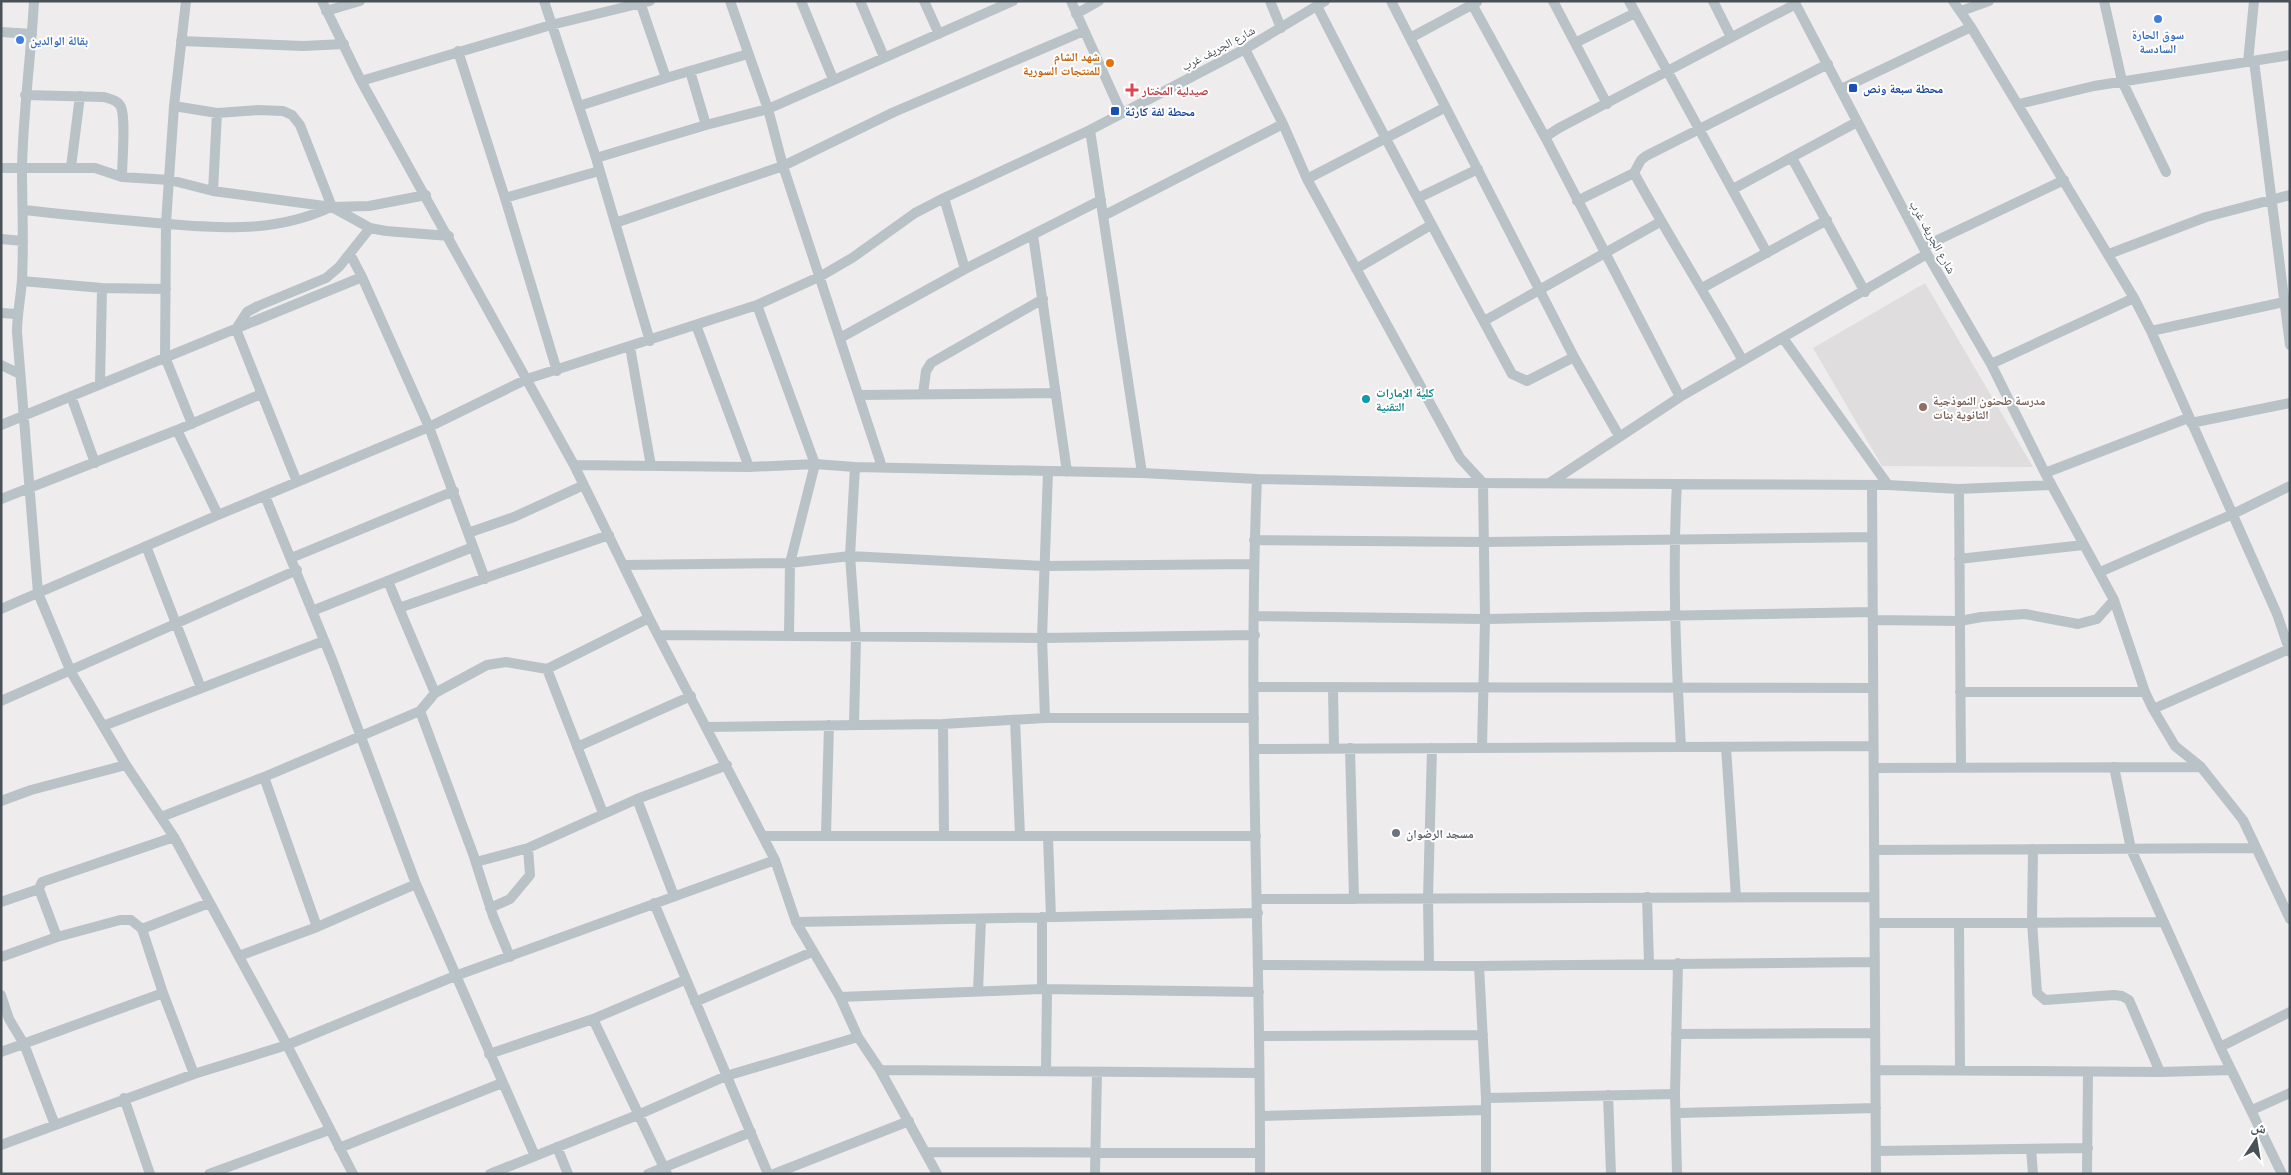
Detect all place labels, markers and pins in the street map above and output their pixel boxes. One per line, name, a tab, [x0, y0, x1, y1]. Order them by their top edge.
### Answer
marker: سوق الحارة السادسة	[2152, 13, 2164, 25]
place label: سوق الحارة السادسة	[2132, 26, 2184, 57]
place label: بقالة الوالدين	[30, 32, 88, 49]
marker: بقالة الوالدين	[14, 34, 26, 46]
place label: شهد الشام للمنتجات السورية	[1023, 48, 1100, 79]
marker: شهد الشام للمنتجات السورية	[1104, 57, 1116, 69]
place label: محطة سبعة ونص	[1863, 80, 1944, 97]
place label: صيدلية المختار	[1141, 82, 1208, 99]
marker: محطة سبعة ونص	[1847, 82, 1859, 94]
marker: صيدلية المختار	[1126, 84, 1138, 96]
place label: محطة لفة كارثة	[1125, 103, 1195, 120]
marker: محطة لفة كارثة	[1109, 105, 1121, 117]
place label: كلية الإمارات التقنية	[1376, 384, 1435, 415]
place label: مدرسة طحنون النموذجية الثانوية بنات	[1933, 392, 2046, 423]
marker: كلية الإمارات التقنية	[1360, 393, 1372, 405]
marker: مدرسة طحنون النموذجية الثانوية بنات	[1917, 401, 1929, 413]
place label: مسجد الرضوان	[1406, 825, 1474, 842]
marker: مسجد الرضوان	[1390, 827, 1402, 839]

